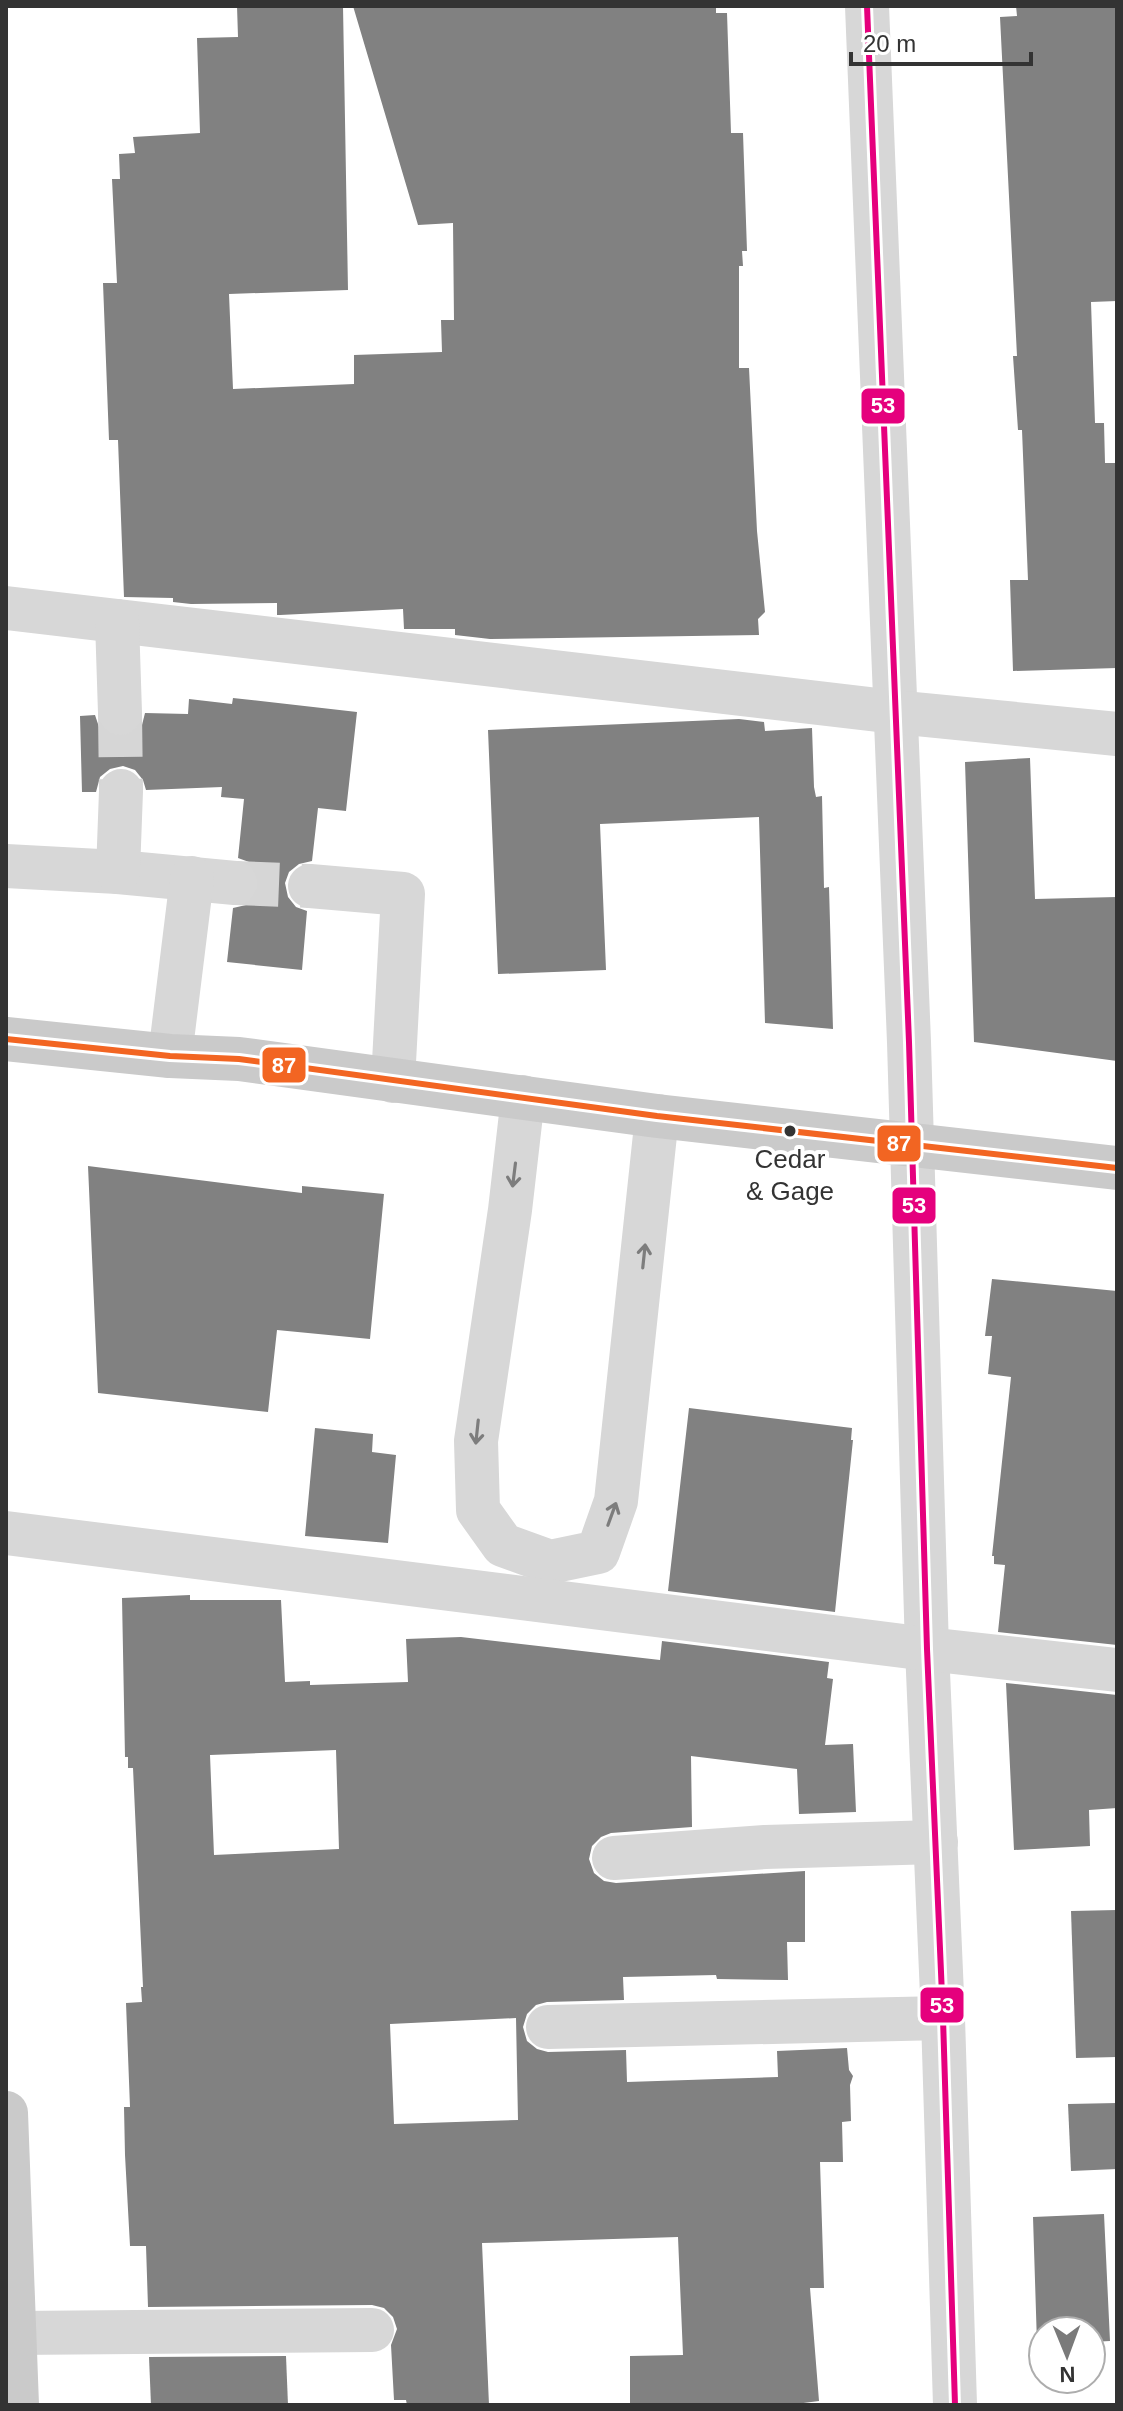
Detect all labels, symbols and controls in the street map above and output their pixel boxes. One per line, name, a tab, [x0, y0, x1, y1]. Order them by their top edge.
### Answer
scale bar	[851, 16, 1031, 66]
text: 20 m	[863, 30, 916, 57]
line badge: 53	[860, 387, 906, 425]
text: 53	[871, 393, 895, 418]
line badge: 87	[261, 1046, 307, 1084]
text: 87	[272, 1053, 296, 1078]
marker: Cedar & Gage	[782, 1123, 798, 1139]
line badge: 87	[876, 1124, 922, 1163]
text: 87	[887, 1131, 911, 1156]
place label: Cedar & Gage	[746, 1144, 834, 1206]
one-way arrow	[506, 1162, 521, 1187]
line badge: 53	[891, 1186, 937, 1225]
text: 53	[902, 1193, 926, 1218]
one-way arrow	[636, 1243, 651, 1270]
one-way arrow	[470, 1418, 485, 1445]
one-way arrow	[605, 1502, 620, 1527]
line badge: 53	[919, 1986, 965, 2024]
text: 53	[930, 1993, 954, 2018]
north arrow	[1027, 2315, 1107, 2395]
text: N	[1059, 2362, 1076, 2387]

